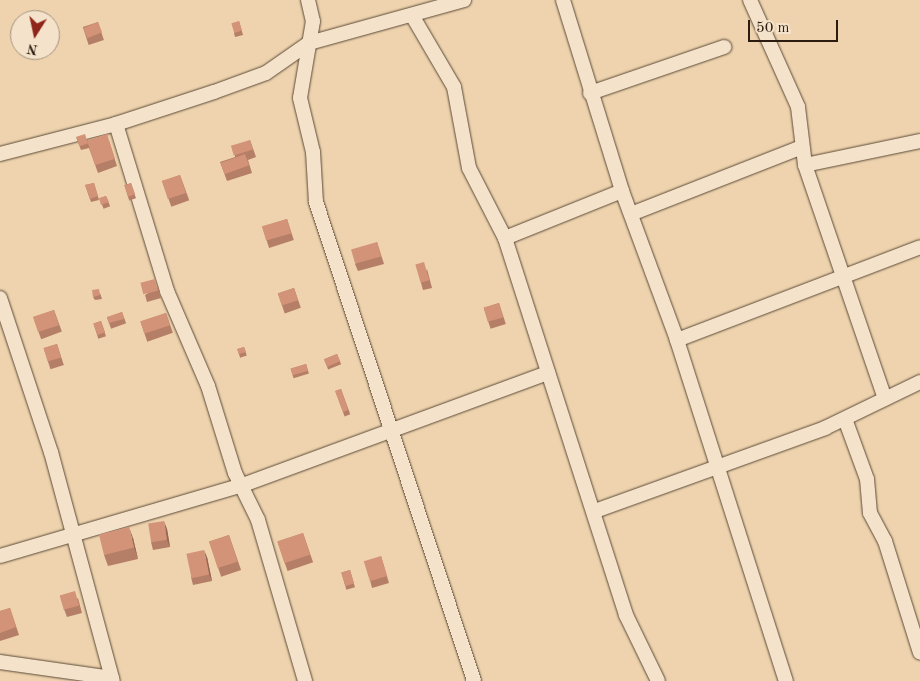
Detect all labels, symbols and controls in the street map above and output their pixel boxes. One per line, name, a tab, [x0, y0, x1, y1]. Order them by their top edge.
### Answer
north arrow	[10, 10, 60, 60]
scale bar	[750, 10, 840, 42]
text: 50 m	[756, 21, 790, 36]
text: N	[26, 41, 39, 57]

